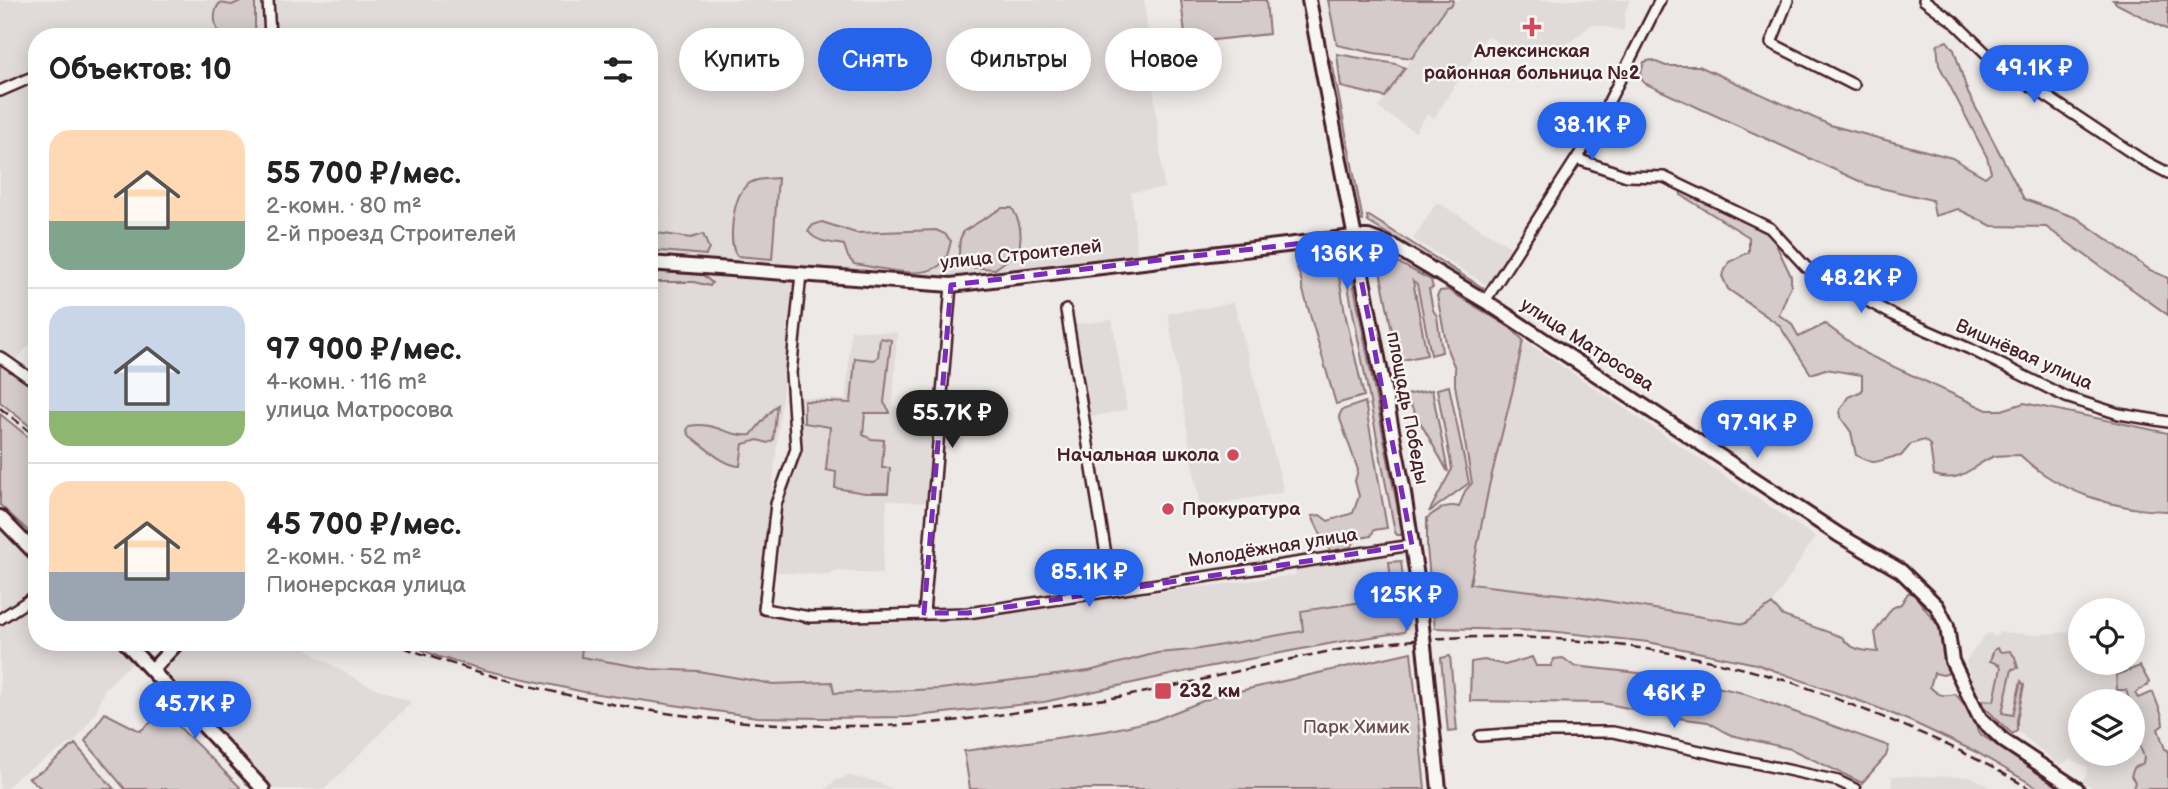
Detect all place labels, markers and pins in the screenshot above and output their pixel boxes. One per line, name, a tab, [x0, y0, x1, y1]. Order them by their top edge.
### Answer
marker: Алексинская районная больница №2	[1522, 17, 1542, 37]
place label: Алексинская районная больница №2	[1424, 40, 1641, 85]
pin: 49.1K ₽	[1969, 46, 2099, 105]
pin: 38.1K ₽	[1527, 102, 1657, 162]
pin: 136K ₽	[1290, 232, 1404, 291]
pin: 48.2K ₽	[1796, 256, 1926, 315]
pin: 55.7K ₽	[887, 391, 1017, 450]
pin: 97.9K ₽	[1692, 400, 1822, 460]
place label: Начальная школа	[1057, 444, 1220, 467]
marker: Начальная школа	[1225, 447, 1241, 463]
place label: Прокуратура	[1182, 498, 1301, 521]
marker: Прокуратура	[1160, 501, 1176, 517]
pin: 85.1K ₽	[1024, 550, 1154, 609]
pin: 125K ₽	[1349, 572, 1463, 632]
pin: 46K ₽	[1625, 670, 1723, 730]
place label: 232 км	[1179, 680, 1241, 703]
marker: 232 км	[1153, 681, 1173, 701]
pin: 45.7K ₽	[130, 682, 260, 741]

